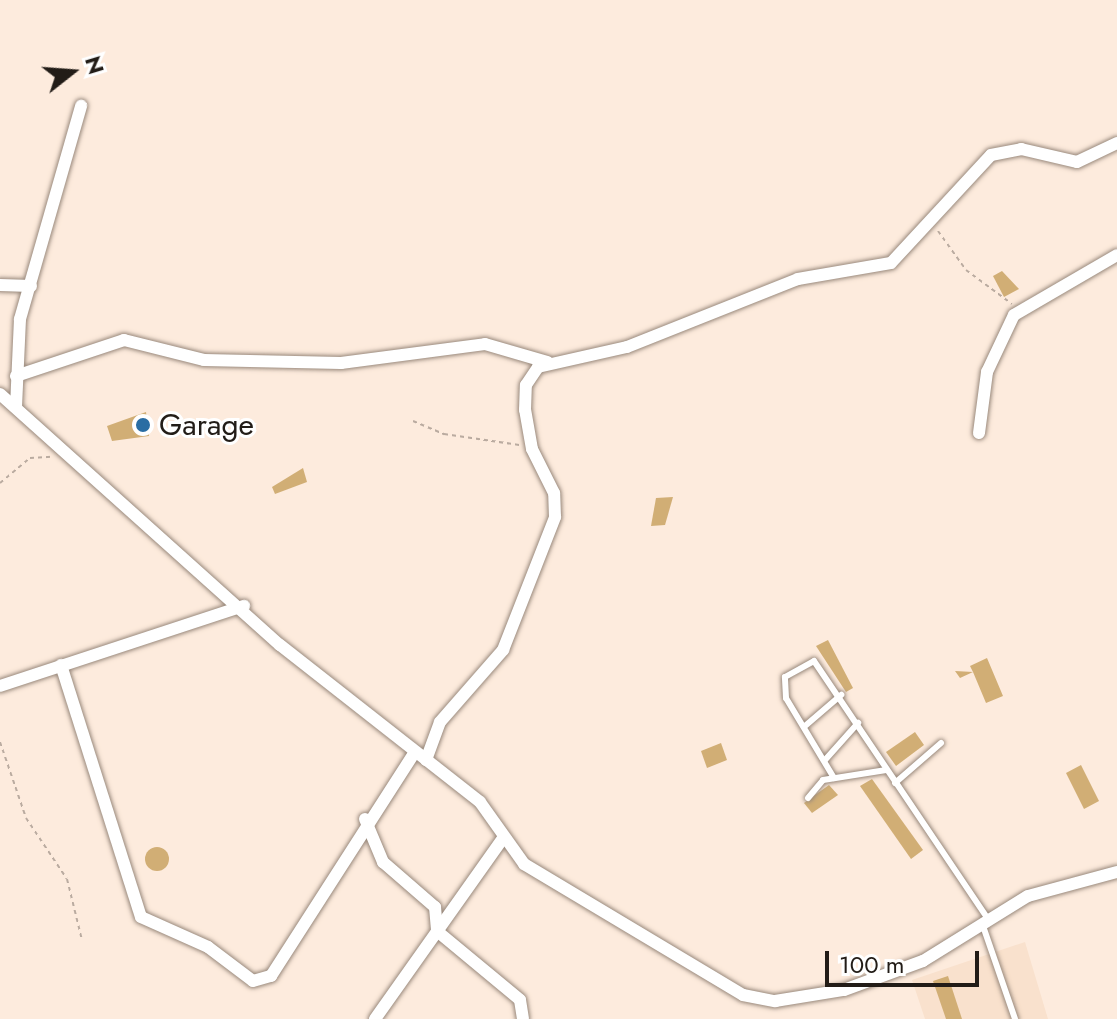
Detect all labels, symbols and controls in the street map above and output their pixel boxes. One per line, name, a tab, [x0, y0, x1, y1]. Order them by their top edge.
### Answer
north arrow	[32, 32, 112, 112]
text: N	[77, 52, 113, 78]
place label: Garage	[159, 407, 254, 443]
marker: Garage	[134, 416, 152, 434]
scale bar	[829, 935, 983, 985]
text: 100 m	[839, 947, 905, 982]

